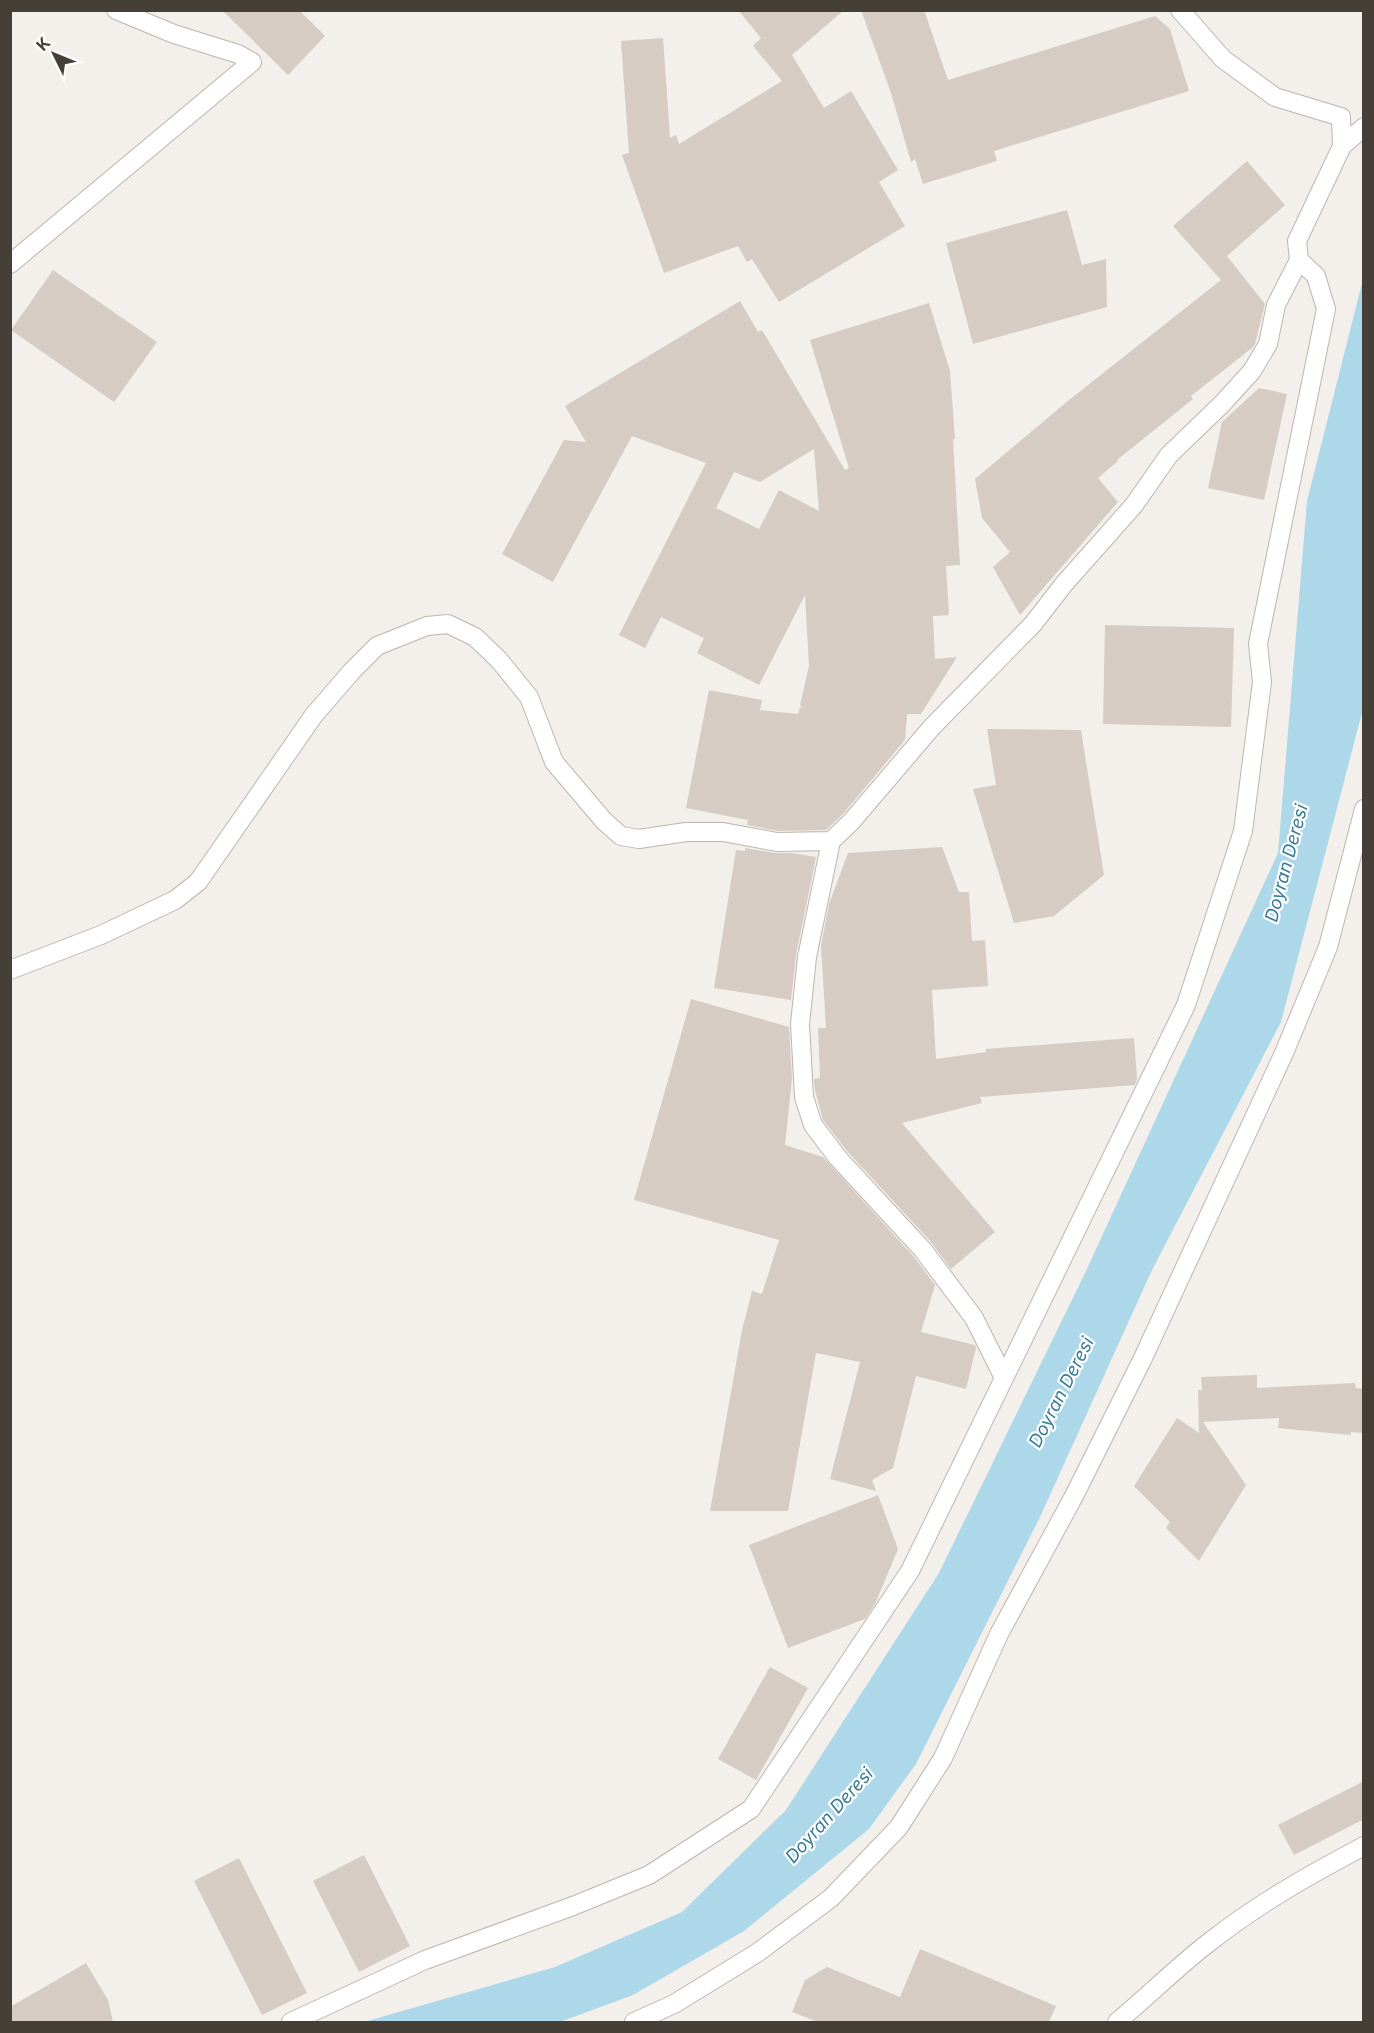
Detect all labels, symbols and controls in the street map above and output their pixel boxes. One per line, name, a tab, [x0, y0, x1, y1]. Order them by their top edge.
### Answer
north arrow	[24, 24, 84, 84]
text: K	[32, 32, 55, 55]
water label: Doyran Deresi	[1260, 801, 1312, 924]
water label: Doyran Deresi	[1024, 1333, 1098, 1451]
water label: Doyran Deresi	[781, 1763, 878, 1867]

